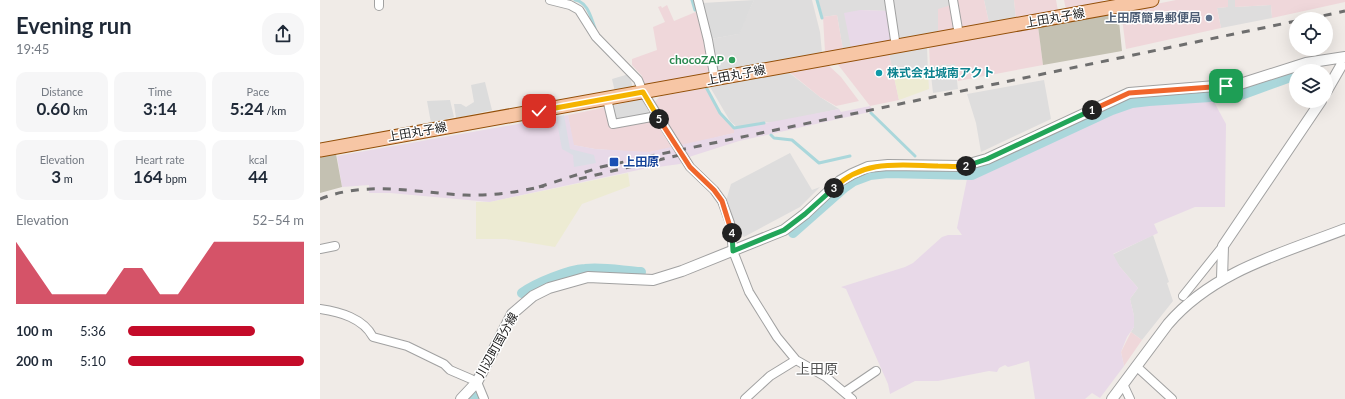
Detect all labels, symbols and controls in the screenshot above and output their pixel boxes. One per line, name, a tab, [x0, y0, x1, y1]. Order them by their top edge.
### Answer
street label: 上田丸子線	[1024, 5, 1086, 30]
place label: 上田原簡易郵便局	[1105, 10, 1201, 25]
text: Evening run	[16, 12, 132, 39]
map controls	[1289, 12, 1333, 108]
button: locate	[1289, 12, 1333, 56]
button: share	[262, 13, 304, 55]
marker: 上田原簡易郵便局	[1204, 13, 1214, 23]
text: 19:45	[16, 41, 49, 57]
place label: chocoZAP	[669, 52, 725, 67]
marker: chocoZAP	[727, 55, 737, 65]
street label: 上田丸子線	[705, 61, 767, 88]
button: layers	[1289, 64, 1333, 108]
place label: 株式会社城南アクト	[887, 65, 994, 80]
marker: 株式会社城南アクト	[874, 68, 884, 78]
pin	[1209, 69, 1243, 103]
icon: arrive	[1215, 75, 1237, 97]
text: Distance	[41, 85, 83, 98]
text: Time	[148, 85, 172, 98]
text: Pace	[247, 85, 269, 98]
pin	[522, 94, 556, 128]
text: 0.60	[36, 98, 70, 119]
text: 3:14	[143, 98, 177, 119]
text: 5:24	[230, 98, 264, 119]
icon: check	[528, 100, 550, 122]
pin: 1	[1082, 100, 1102, 120]
text: 1	[1089, 103, 1095, 116]
text: km	[70, 104, 88, 117]
text: /km	[264, 104, 286, 117]
pin: 5	[649, 109, 669, 129]
text: 5	[656, 112, 662, 125]
street label: 上田丸子線	[386, 119, 448, 144]
text: Elevation	[40, 153, 84, 166]
text: Heart rate	[135, 153, 185, 166]
text: kcal	[249, 153, 267, 166]
place label: 上田原	[623, 154, 659, 169]
marker: 上田原	[608, 156, 620, 168]
pin: 2	[956, 156, 976, 176]
text: 2	[963, 159, 969, 172]
text: 3	[51, 166, 61, 187]
text: 164	[133, 166, 163, 187]
text: 44	[248, 166, 268, 187]
text: m	[61, 172, 73, 185]
text: bpm	[163, 172, 187, 185]
pin: 3	[824, 178, 844, 198]
text: 3	[831, 181, 837, 194]
text: Elevation	[16, 212, 69, 228]
text: 52–54 m	[252, 212, 304, 228]
pin: 4	[722, 223, 742, 243]
text: 4	[729, 226, 735, 239]
street label: 川辺町国分線	[473, 310, 521, 380]
text: 100 m	[16, 323, 53, 339]
text: 5:36	[80, 323, 106, 339]
text: 200 m	[16, 353, 53, 369]
text: 5:10	[80, 353, 106, 369]
district label: 上田原	[796, 360, 838, 377]

